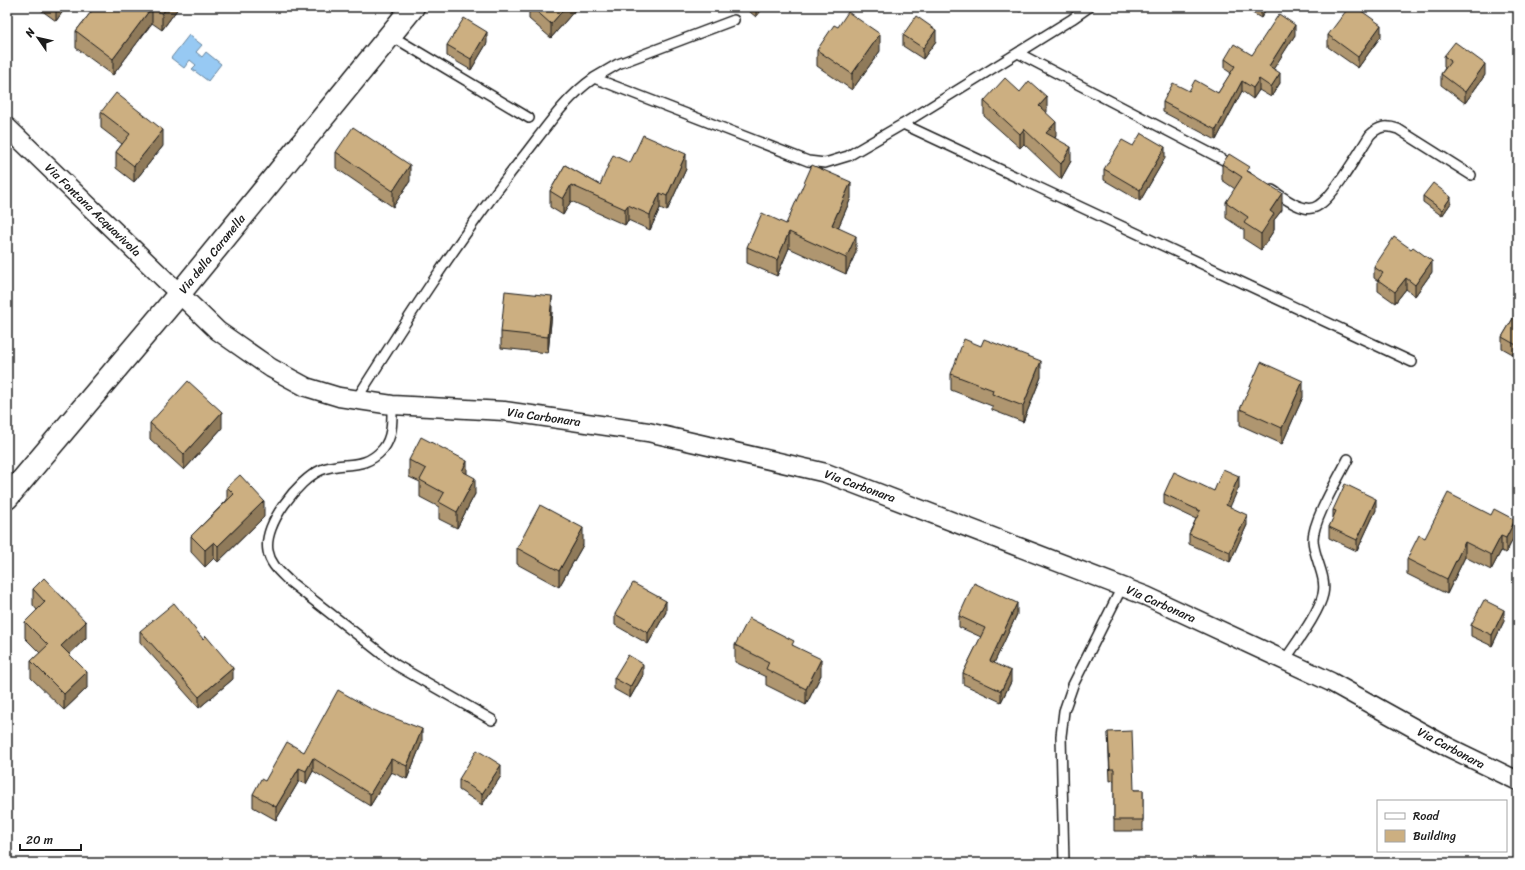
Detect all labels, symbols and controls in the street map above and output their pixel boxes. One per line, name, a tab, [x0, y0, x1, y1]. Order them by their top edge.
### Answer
north arrow	[18, 18, 58, 58]
text: N	[20, 24, 40, 42]
street label: Via Fontana Acquavivola	[40, 158, 146, 262]
street label: Via della Caranella	[173, 208, 252, 299]
street label: Via Carbonara	[506, 401, 582, 433]
street label: Via Carbonara	[821, 463, 899, 509]
street label: Via Carbonara	[1123, 579, 1199, 629]
street label: Via Carbonara	[1413, 721, 1489, 775]
legend	[1377, 800, 1507, 852]
text: Road	[1413, 805, 1440, 827]
text: Building	[1413, 825, 1456, 847]
scale bar	[20, 826, 81, 852]
text: 20 m	[26, 829, 53, 851]

